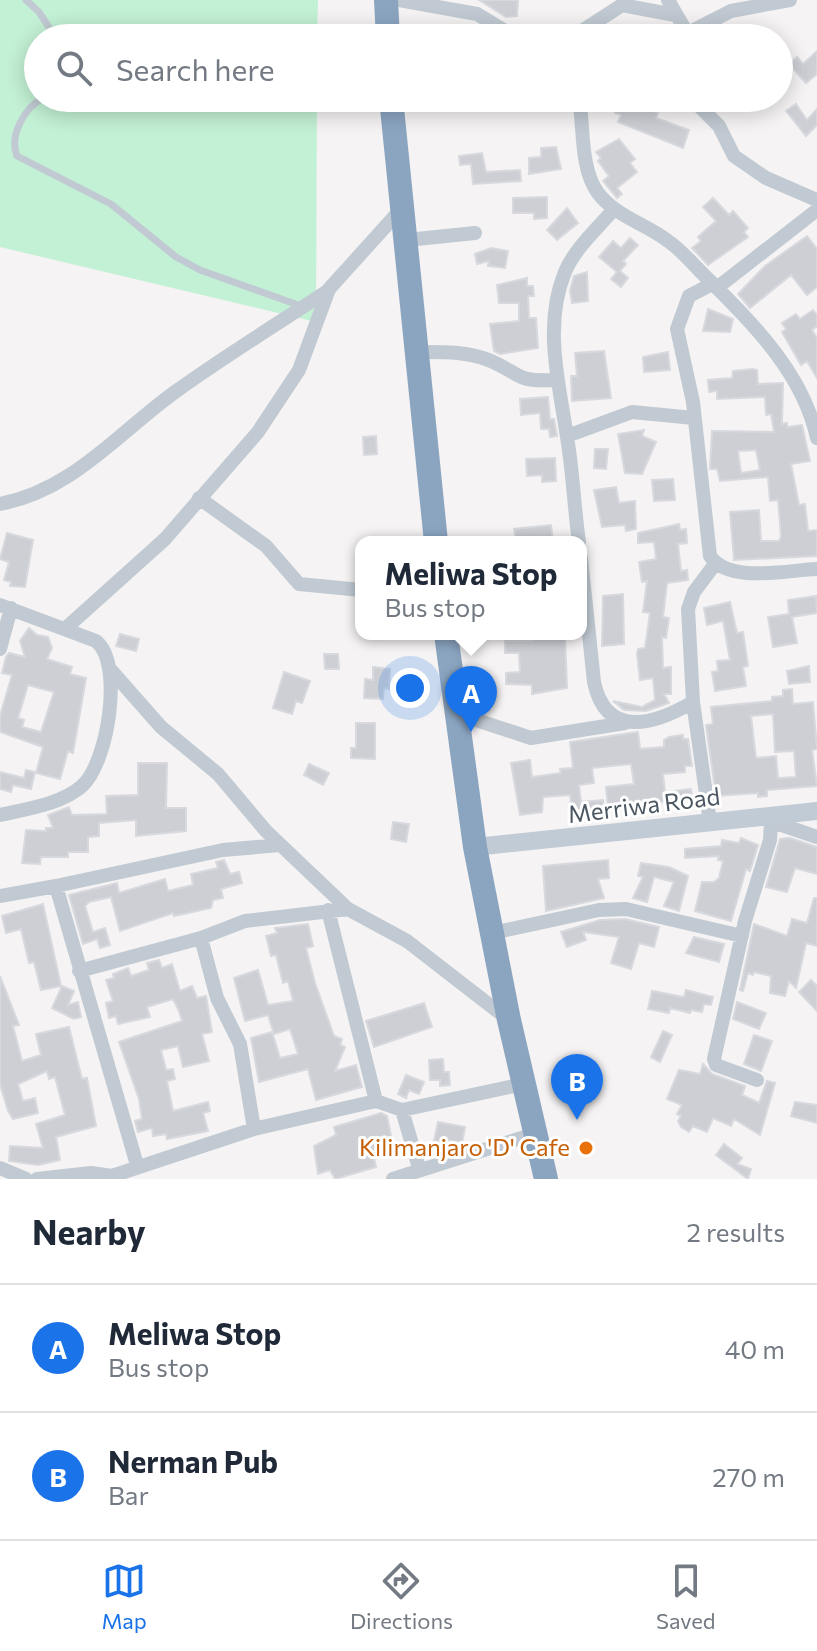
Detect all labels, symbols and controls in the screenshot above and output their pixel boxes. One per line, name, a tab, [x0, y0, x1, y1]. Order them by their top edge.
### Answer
search box	[24, 24, 793, 112]
icon: search	[52, 46, 96, 90]
text: Search here	[116, 50, 275, 87]
popup	[355, 536, 587, 640]
text: Meliwa Stop	[384, 554, 558, 591]
text: Bus stop	[384, 591, 486, 622]
pin: A	[445, 666, 497, 732]
your location	[390, 668, 430, 708]
street label: Merriwa Road	[566, 781, 722, 828]
pin: B	[551, 1054, 603, 1120]
place label: Kilimanjaro 'D' Cafe	[359, 1132, 570, 1161]
marker: Kilimanjaro 'D' Cafe	[577, 1139, 595, 1157]
text: Nearby	[32, 1210, 146, 1252]
text: 2 results	[687, 1216, 785, 1247]
text: Meliwa Stop	[108, 1314, 281, 1351]
text: A	[49, 1333, 67, 1364]
text: 40 m	[725, 1333, 785, 1364]
text: Bus stop	[108, 1351, 209, 1382]
text: Nerman Pub	[108, 1442, 278, 1479]
text: B	[49, 1461, 67, 1492]
text: 270 m	[712, 1461, 785, 1492]
text: Bar	[108, 1479, 149, 1510]
tab: Map	[102, 1559, 147, 1634]
tab: Directions	[350, 1559, 453, 1634]
tab: Saved	[656, 1559, 715, 1634]

